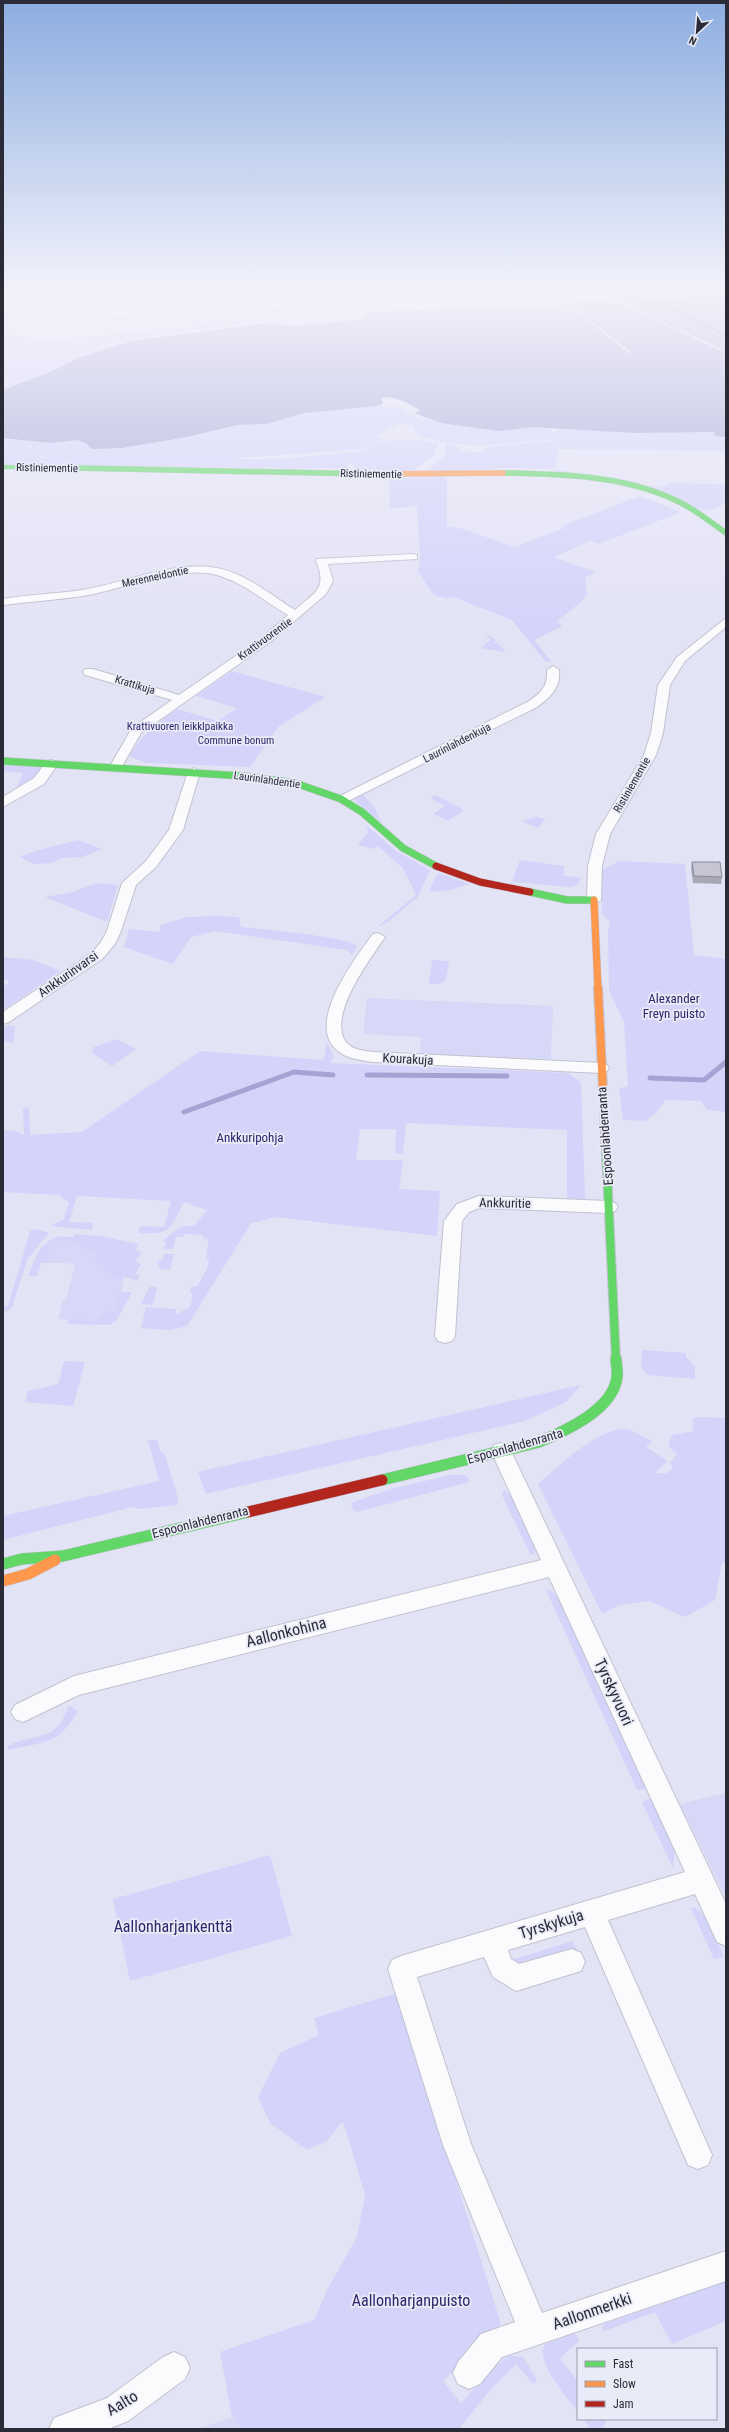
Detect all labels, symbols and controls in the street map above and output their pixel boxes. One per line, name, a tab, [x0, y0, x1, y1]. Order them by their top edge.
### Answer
north arrow	[677, 12, 717, 52]
text: N	[687, 33, 699, 48]
street label: Ristiniementie	[16, 461, 78, 475]
street label: Ristiniementie	[340, 467, 402, 481]
street label: Merenneidontie	[121, 564, 189, 590]
street label: Krattivuorentie	[235, 615, 295, 663]
street label: Krattikuja	[113, 673, 157, 697]
park label: Krattivuoren leikkIpaikka	[127, 720, 233, 733]
street label: Laurinlahdenkuja	[421, 720, 493, 766]
park label: Commune bonum	[198, 734, 274, 747]
street label: Ristiniementie	[611, 755, 653, 815]
street label: Laurinlahdentie	[233, 769, 301, 791]
street label: Ankkurinvarsi	[35, 948, 101, 1000]
park label: Alexander Freyn puisto	[643, 991, 705, 1021]
street label: Kourakuja	[382, 1050, 434, 1068]
street label: Espoonlahdenranta	[594, 1086, 616, 1186]
park label: Ankkuripohja	[216, 1130, 284, 1145]
street label: Ankkuritie	[479, 1195, 531, 1211]
street label: Espoonlahdenranta	[465, 1425, 565, 1467]
street label: Espoonlahdenranta	[150, 1503, 250, 1541]
street label: Aallonkohina	[244, 1613, 328, 1651]
street label: Tyrskyvuori	[590, 1656, 638, 1728]
street label: Tyrskykuja	[516, 1905, 586, 1943]
park label: Aallonharjankenttä	[114, 1917, 232, 1936]
street label: Aallonmerkki	[550, 2289, 634, 2333]
park label: Aallonharjanpuisto	[352, 2291, 470, 2310]
legend	[577, 2348, 717, 2420]
text: Fast	[613, 2357, 634, 2371]
text: Slow	[613, 2377, 636, 2391]
street label: Aalto	[103, 2386, 141, 2420]
text: Jam	[613, 2397, 634, 2411]

